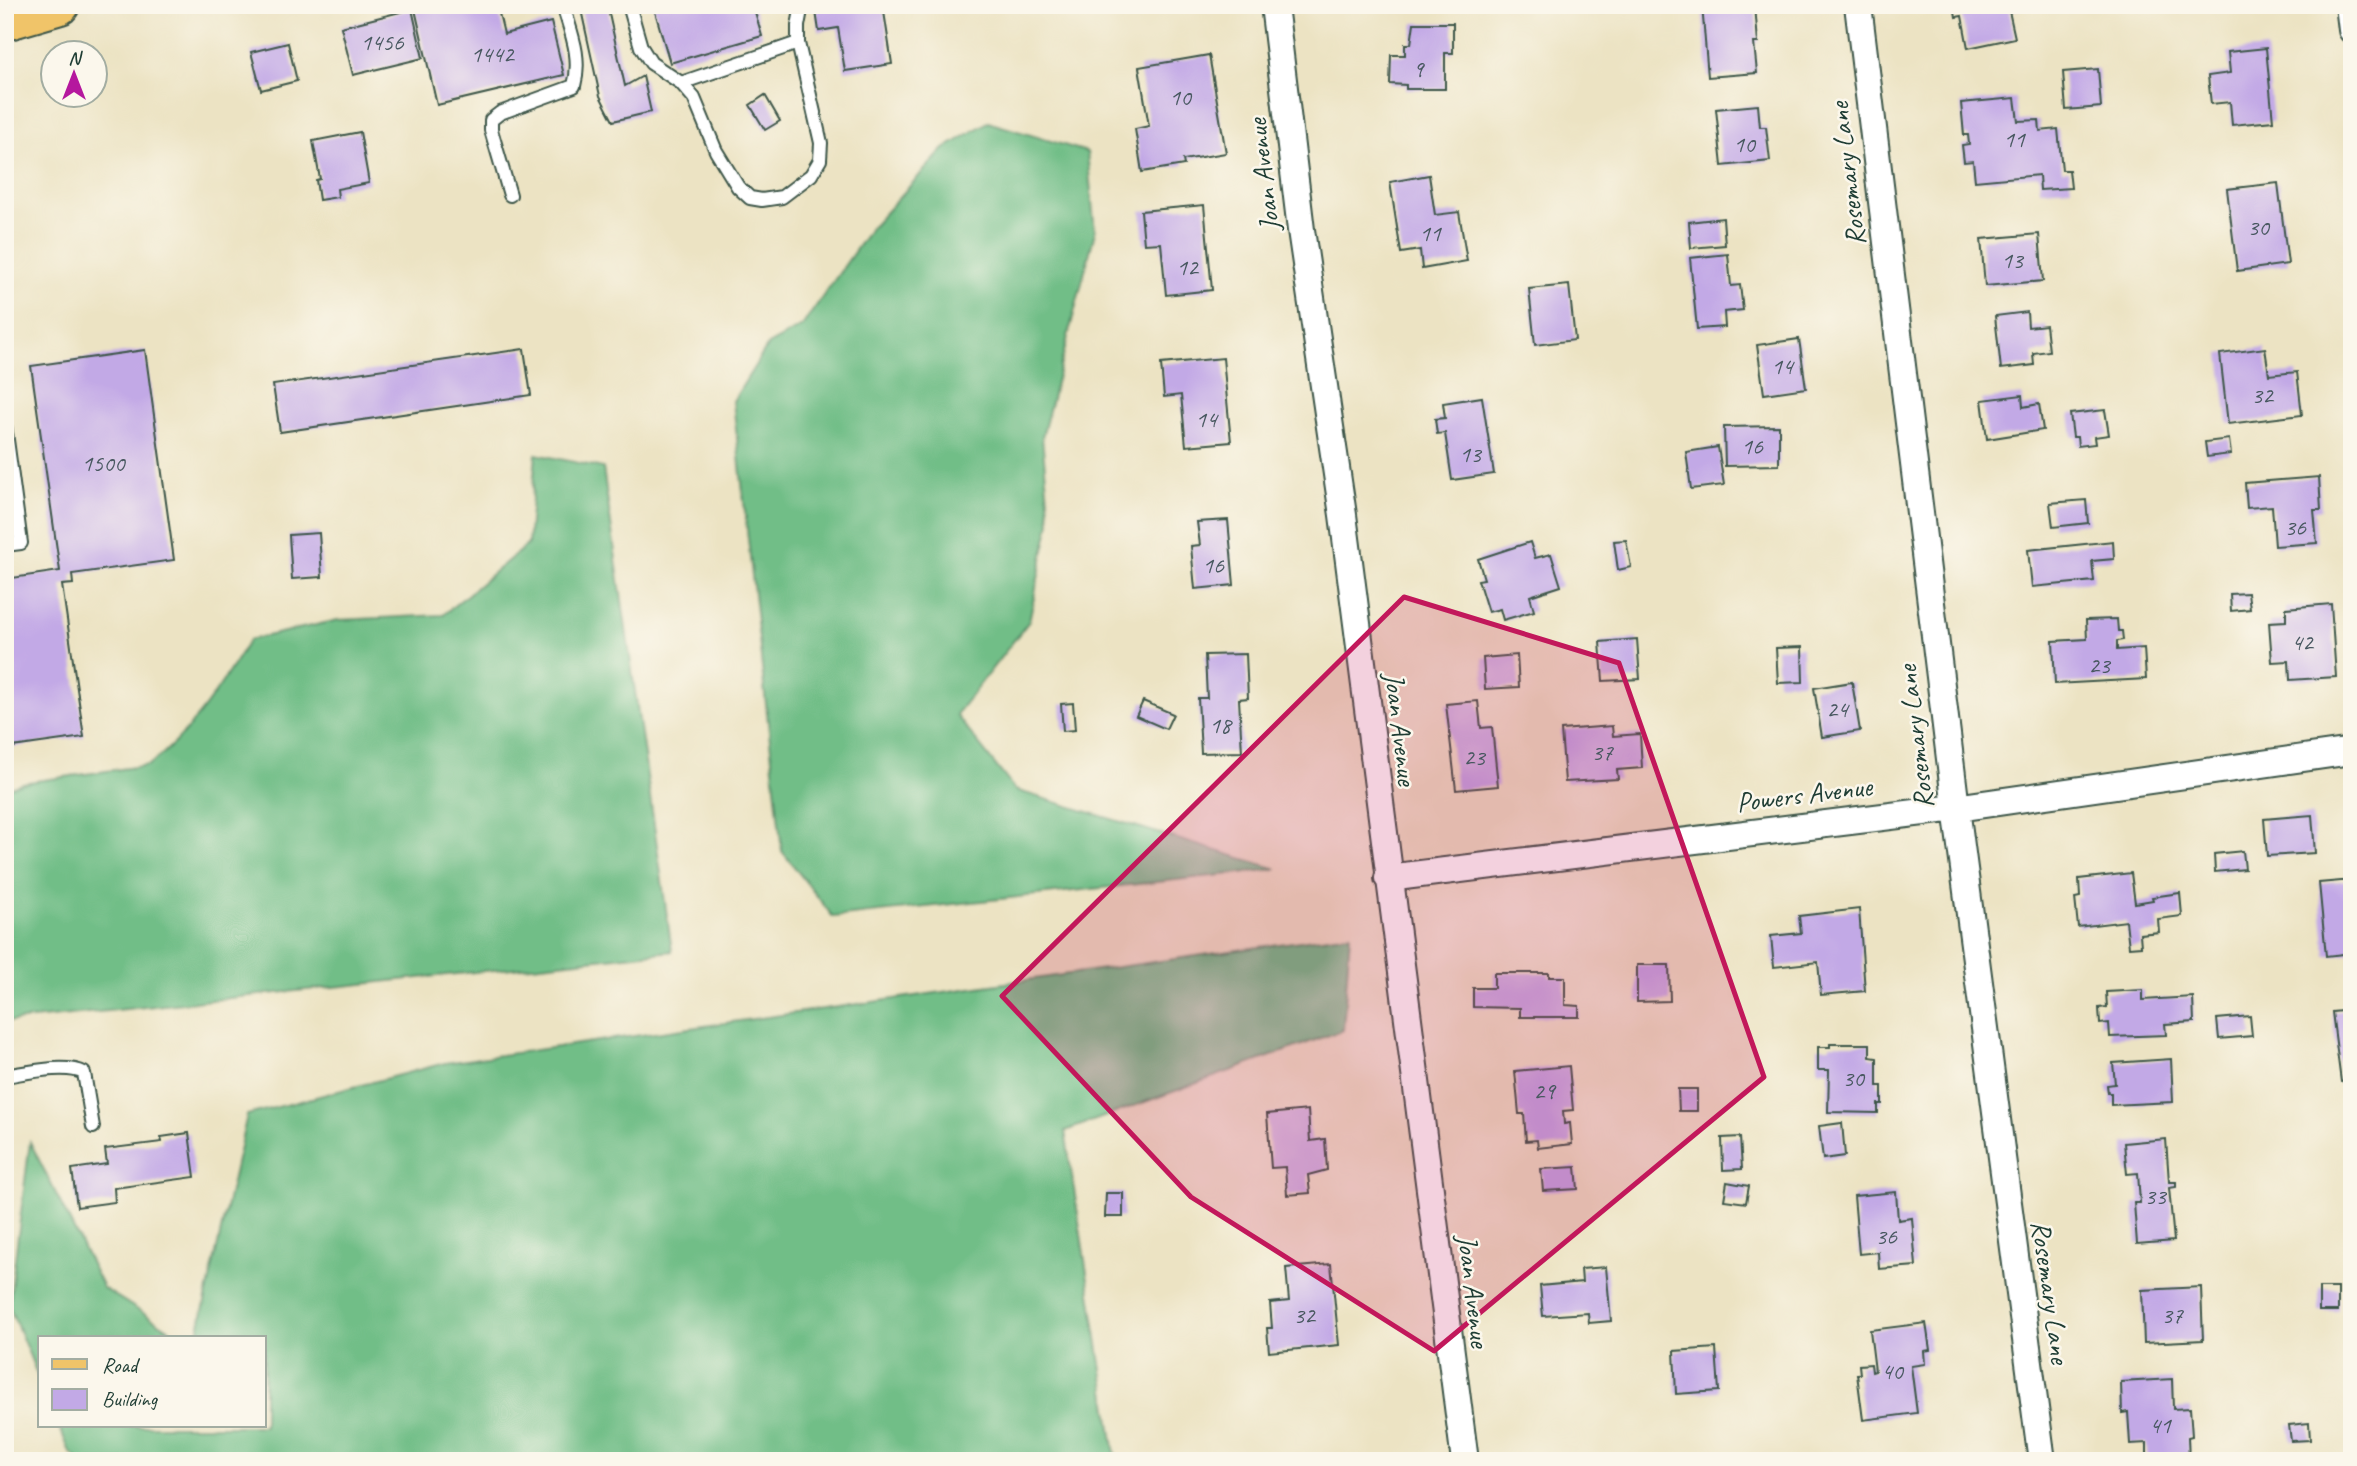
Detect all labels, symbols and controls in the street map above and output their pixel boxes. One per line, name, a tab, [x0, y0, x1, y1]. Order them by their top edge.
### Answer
house number: 1456	[360, 27, 405, 57]
north arrow	[38, 38, 108, 108]
house number: 1442	[470, 39, 516, 69]
text: N	[68, 46, 83, 70]
house number: 9	[1413, 54, 1426, 84]
house number: 10	[1169, 82, 1193, 112]
street label: Rosemary Lane	[1821, 98, 1873, 248]
street label: Joan Avenue	[1238, 115, 1288, 235]
house number: 11	[2003, 124, 2026, 154]
house number: 10	[1733, 129, 1757, 159]
house number: 30	[2247, 212, 2271, 242]
house number: 11	[1419, 218, 1442, 248]
house number: 13	[2001, 245, 2025, 275]
house number: 12	[1176, 252, 1200, 282]
house number: 14	[1771, 351, 1795, 381]
house number: 32	[2251, 380, 2275, 410]
house number: 14	[1195, 404, 1219, 434]
house number: 16	[1741, 431, 1764, 461]
house number: 13	[1459, 439, 1483, 469]
house number: 1500	[81, 448, 127, 478]
house number: 36	[2284, 512, 2307, 542]
house number: 16	[1202, 550, 1225, 580]
house number: 42	[2291, 627, 2315, 657]
house number: 23	[2088, 650, 2112, 680]
street label: Rosemary Lane	[1889, 661, 1941, 811]
street label: Joan Avenue	[1376, 669, 1426, 789]
house number: 24	[1826, 694, 1850, 724]
house number: 18	[1209, 710, 1233, 740]
house number: 37	[1591, 737, 1614, 767]
house number: 23	[1463, 742, 1487, 772]
street label: Powers Avenue	[1734, 768, 1876, 820]
house number: 30	[1842, 1063, 1866, 1093]
house number: 29	[1533, 1076, 1557, 1106]
house number: 33	[2144, 1181, 2168, 1211]
street label: Rosemary Lane	[2024, 1218, 2079, 1368]
house number: 36	[1875, 1221, 1898, 1251]
street label: Joan Avenue	[1449, 1231, 1499, 1351]
house number: 32	[1293, 1300, 1317, 1330]
house number: 37	[2161, 1300, 2184, 1330]
legend	[38, 1336, 266, 1428]
text: Road	[102, 1352, 141, 1378]
house number: 40	[1881, 1356, 1905, 1386]
text: Building	[102, 1386, 159, 1412]
house number: 41	[2149, 1410, 2172, 1440]

